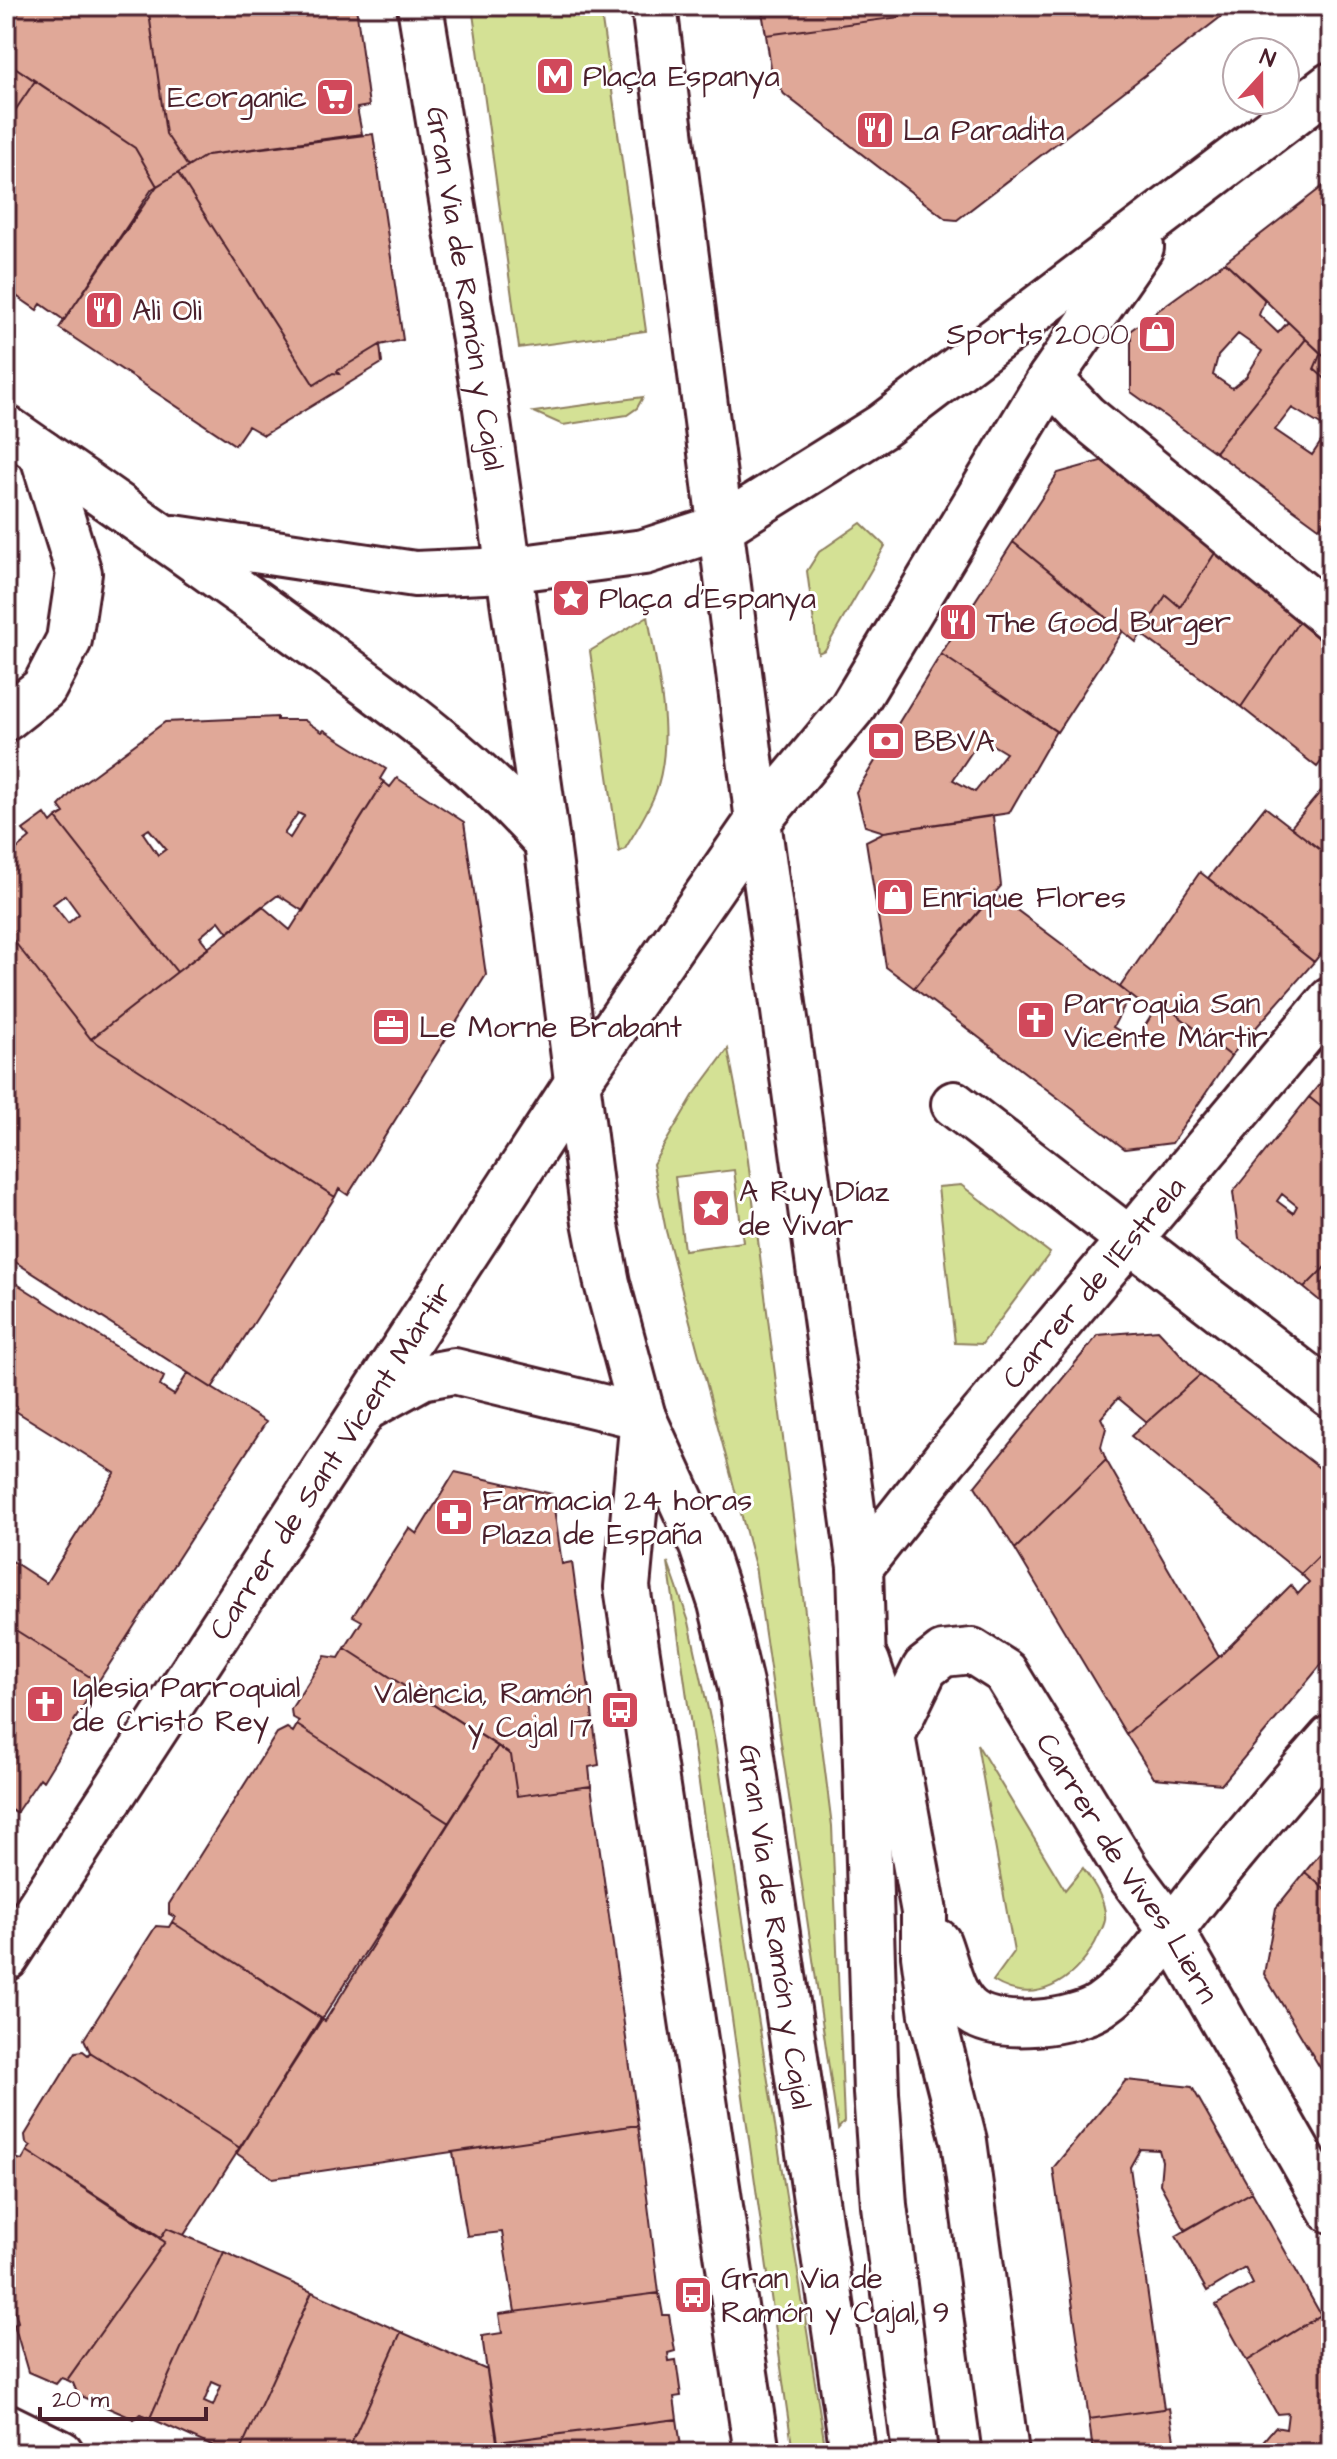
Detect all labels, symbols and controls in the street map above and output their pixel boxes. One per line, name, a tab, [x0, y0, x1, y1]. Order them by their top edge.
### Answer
north arrow	[1221, 36, 1301, 116]
text: N	[1256, 42, 1280, 76]
metro station icon: Plaça Espanya	[534, 55, 576, 97]
place label: Plaça Espanya	[583, 56, 780, 99]
supermarket icon: Ecorganic	[314, 76, 356, 118]
place label: Ecorganic	[168, 77, 307, 120]
street label: Gran Via de Ramón y Cajal	[415, 103, 515, 473]
restaurant icon: La Paradita	[854, 109, 896, 151]
place label: La Paradita	[903, 110, 1065, 152]
restaurant icon: Ali Oli	[83, 289, 125, 331]
place label: Ali Oli	[132, 290, 202, 332]
shop icon: Sports 2000	[1136, 313, 1178, 355]
place label: Sports 2000	[946, 314, 1129, 356]
place icon: Plaça d'Espanya	[550, 577, 592, 619]
place label: Plaça d'Espanya	[599, 578, 816, 621]
restaurant icon: The Good Burger	[937, 601, 979, 643]
place label: The Good Burger	[986, 602, 1231, 645]
bank icon: BBVA	[865, 720, 907, 762]
place label: BBVA	[914, 721, 995, 763]
shop icon: Enrique Flores	[874, 876, 916, 918]
place label: Enrique Flores	[923, 877, 1126, 919]
place label: Parroquia San Vicente Mártir	[1064, 983, 1268, 1059]
church icon: Parroquia San Vicente Mártir	[1015, 999, 1057, 1041]
office icon: Le Morne Brabant	[370, 1006, 412, 1048]
place label: Le Morne Brabant	[419, 1007, 682, 1049]
street label: Carrer de l'Estrela	[993, 1168, 1196, 1398]
place label: A Ruy Díaz de Vivar	[739, 1171, 890, 1247]
place icon: A Ruy Díaz de Vivar	[690, 1187, 732, 1229]
street label: Carrer de Sant Vicent Màrtir	[199, 1274, 464, 1648]
place label: Farmacia 24 horas Plaza de España	[482, 1480, 752, 1556]
pharmacy icon: Farmacia 24 horas Plaza de España	[433, 1496, 475, 1538]
place label: Iglesia Parroquial de Cristo Rey	[73, 1667, 300, 1744]
place label: València, Ramón y Cajal 17	[374, 1673, 592, 1750]
church icon: Iglesia Parroquial de Cristo Rey	[24, 1683, 66, 1725]
bus stop icon: València, Ramón y Cajal 17	[599, 1689, 641, 1731]
street label: Carrer de Vives Liern	[1025, 1725, 1229, 2011]
street label: Gran Via de Ramón y Cajal	[728, 1742, 822, 2112]
place label: Gran Via de Ramón y Cajal, 9	[721, 2258, 950, 2335]
bus stop icon: Gran Via de Ramón y Cajal, 9	[672, 2274, 714, 2316]
scale bar	[40, 2371, 206, 2421]
text: 20 m	[52, 2383, 109, 2417]

